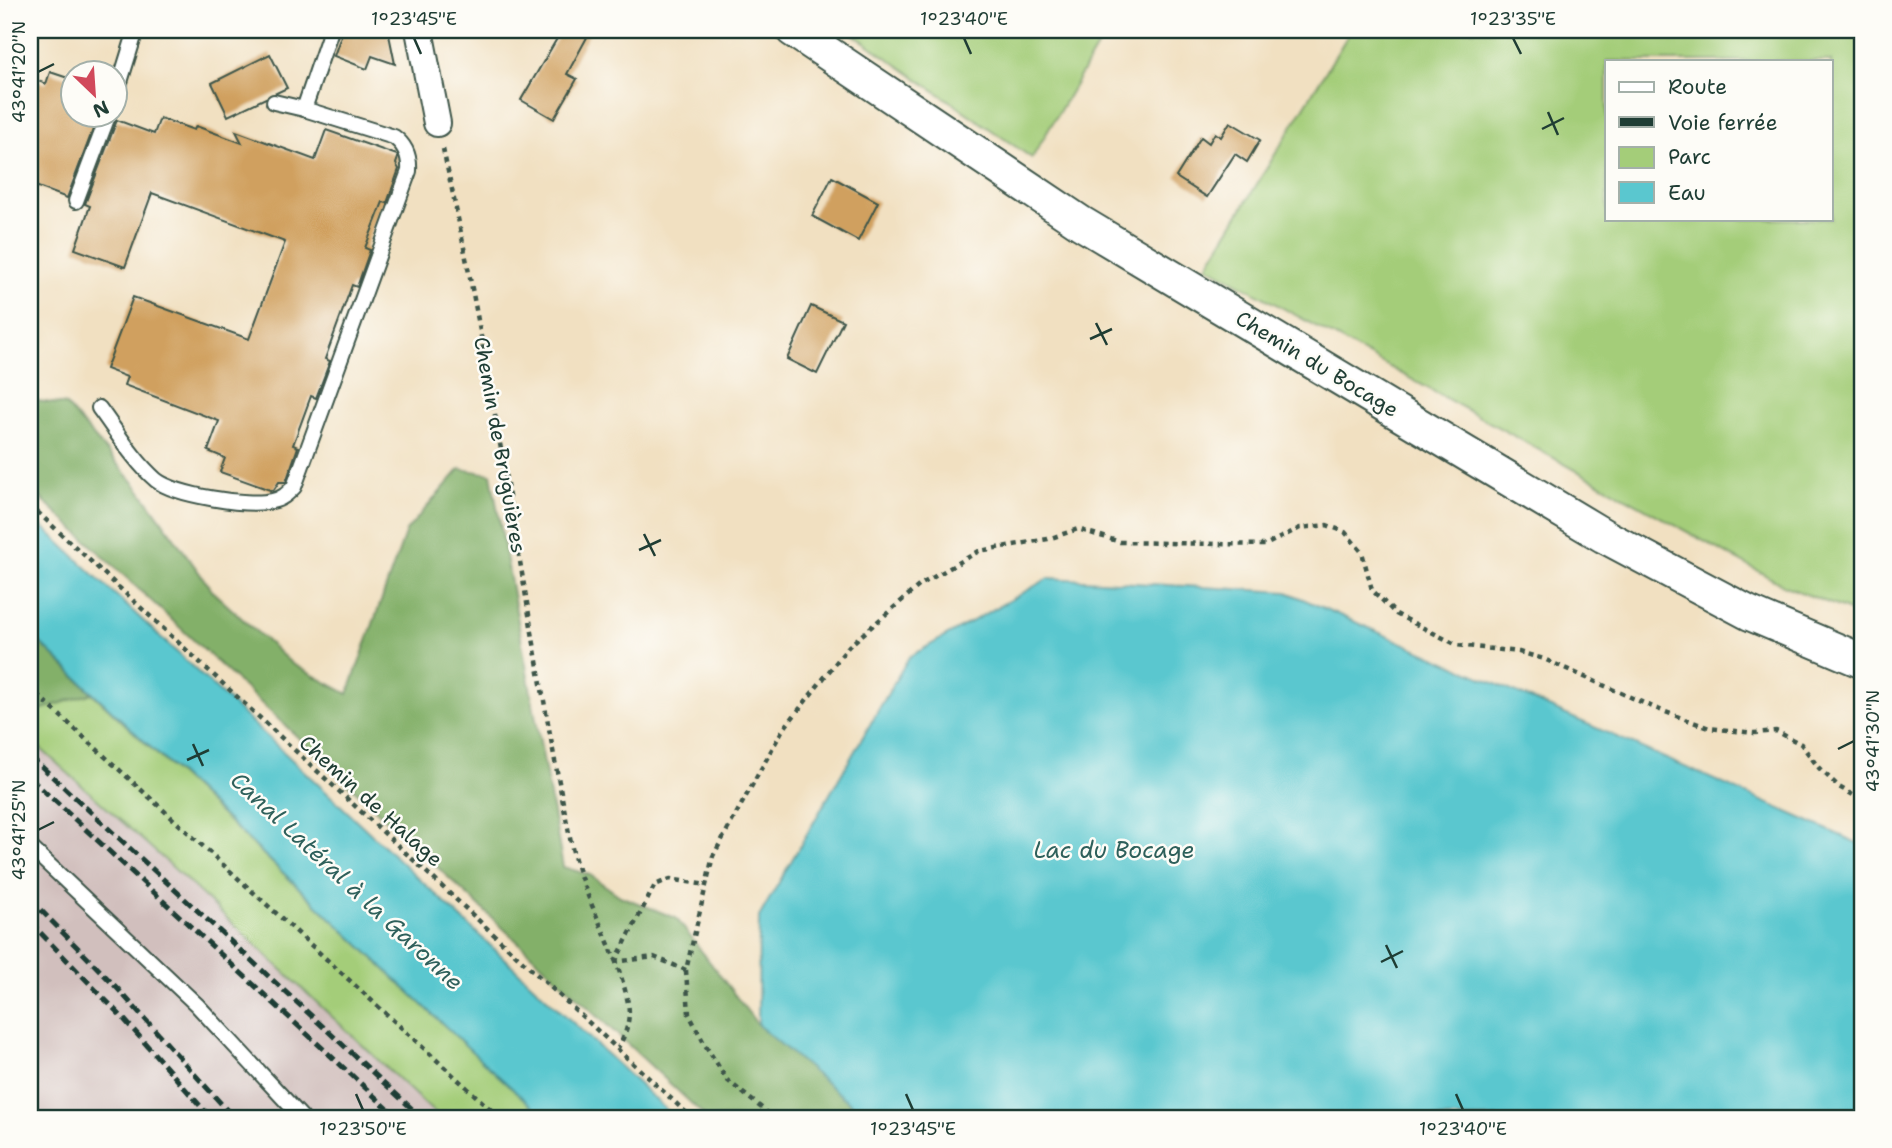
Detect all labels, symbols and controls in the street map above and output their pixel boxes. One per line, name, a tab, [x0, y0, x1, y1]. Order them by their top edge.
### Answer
text: 1°23'45"E	[371, 7, 457, 31]
text: 1°23'40"E	[920, 7, 1008, 31]
text: 1°23'35"E	[1470, 7, 1556, 31]
text: 43°41'20"N	[7, 21, 31, 123]
north arrow	[60, 60, 130, 130]
legend	[1605, 60, 1832, 220]
text: Route	[1668, 73, 1727, 101]
text: N	[89, 94, 113, 123]
text: Voie ferrée	[1668, 109, 1778, 137]
text: Parc	[1668, 143, 1711, 171]
text: Eau	[1668, 179, 1706, 207]
street label: Chemin du Bocage	[1230, 304, 1404, 424]
street label: Chemin de Bruguières	[467, 335, 533, 555]
text: 43°41'30"N	[1861, 690, 1885, 792]
street label: Chemin de Halage	[293, 729, 449, 873]
water label: Canal Latéral à la Garonne	[224, 765, 470, 997]
text: 43°41'25"N	[7, 780, 31, 880]
water label: Lac du Bocage	[1033, 835, 1195, 865]
text: 1°23'50"E	[319, 1117, 407, 1141]
text: 1°23'45"E	[870, 1117, 956, 1141]
text: 1°23'40"E	[1419, 1117, 1507, 1141]

